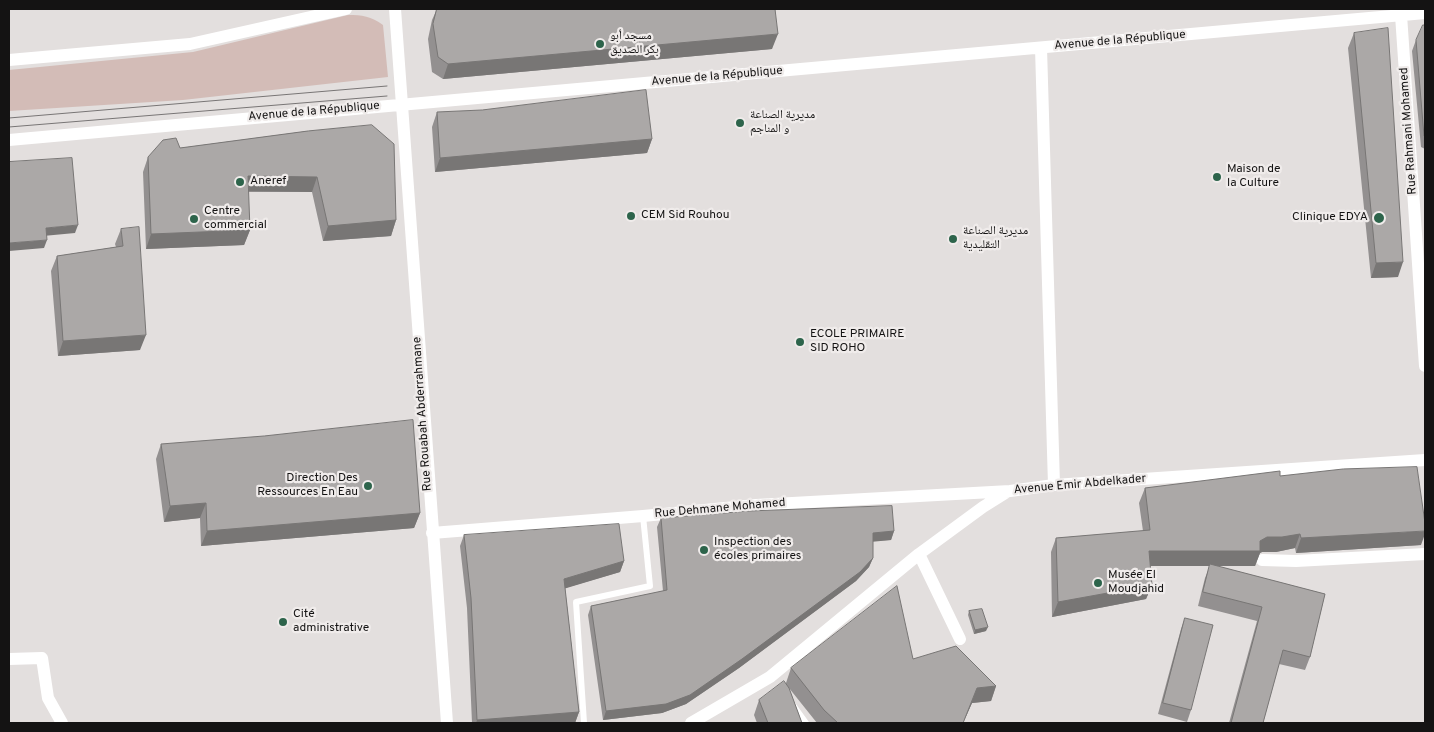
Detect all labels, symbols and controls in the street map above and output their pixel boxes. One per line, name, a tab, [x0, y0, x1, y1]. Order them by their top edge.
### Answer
street label: Avenue de la République	[1054, 28, 1186, 54]
place label: مسجد أبو بكر الصديق	[610, 30, 659, 58]
marker: مسجد أبو بكر الصديق	[594, 38, 606, 50]
street label: Avenue de la République	[651, 64, 783, 90]
street label: Rue Rahmani Mohamed	[1397, 67, 1421, 195]
street label: Avenue de la République	[248, 99, 380, 125]
place label: مديرية الصناعة و المناجم	[750, 109, 815, 137]
marker: مديرية الصناعة و المناجم	[734, 117, 746, 129]
place label: Maison de la Culture	[1227, 163, 1281, 191]
marker: Maison de la Culture	[1211, 171, 1223, 183]
place label: Aneref	[250, 175, 286, 189]
marker: Aneref	[234, 176, 246, 188]
place label: Centre commercial	[204, 205, 267, 233]
place label: CEM Sid Rouhou	[641, 209, 730, 223]
marker: CEM Sid Rouhou	[625, 210, 637, 222]
place label: Clinique EDYA	[1292, 211, 1368, 225]
marker: Clinique EDYA	[1372, 211, 1386, 225]
marker: Centre commercial	[188, 213, 200, 225]
place label: مديرية الصناعة التقليدية	[963, 225, 1028, 253]
marker: مديرية الصناعة التقليدية	[947, 233, 959, 245]
place label: ECOLE PRIMAIRE SID ROHO	[810, 328, 905, 356]
street label: Rue Rouabah Abderrahmane	[410, 336, 436, 492]
marker: ECOLE PRIMAIRE SID ROHO	[794, 336, 806, 348]
place label: Direction Des Ressources En Eau	[257, 472, 358, 500]
street label: Avenue Emir Abdelkader	[1013, 472, 1147, 498]
marker: Direction Des Ressources En Eau	[362, 480, 374, 492]
street label: Rue Dehmane Mohamed	[654, 496, 786, 522]
place label: Inspection des écoles primaires	[714, 536, 801, 564]
marker: Inspection des écoles primaires	[698, 544, 710, 556]
place label: Musée El Moudjahid	[1108, 569, 1164, 597]
marker: Musée El Moudjahid	[1092, 577, 1104, 589]
place label: Cité administrative	[293, 608, 369, 636]
marker: Cité administrative	[277, 616, 289, 628]

